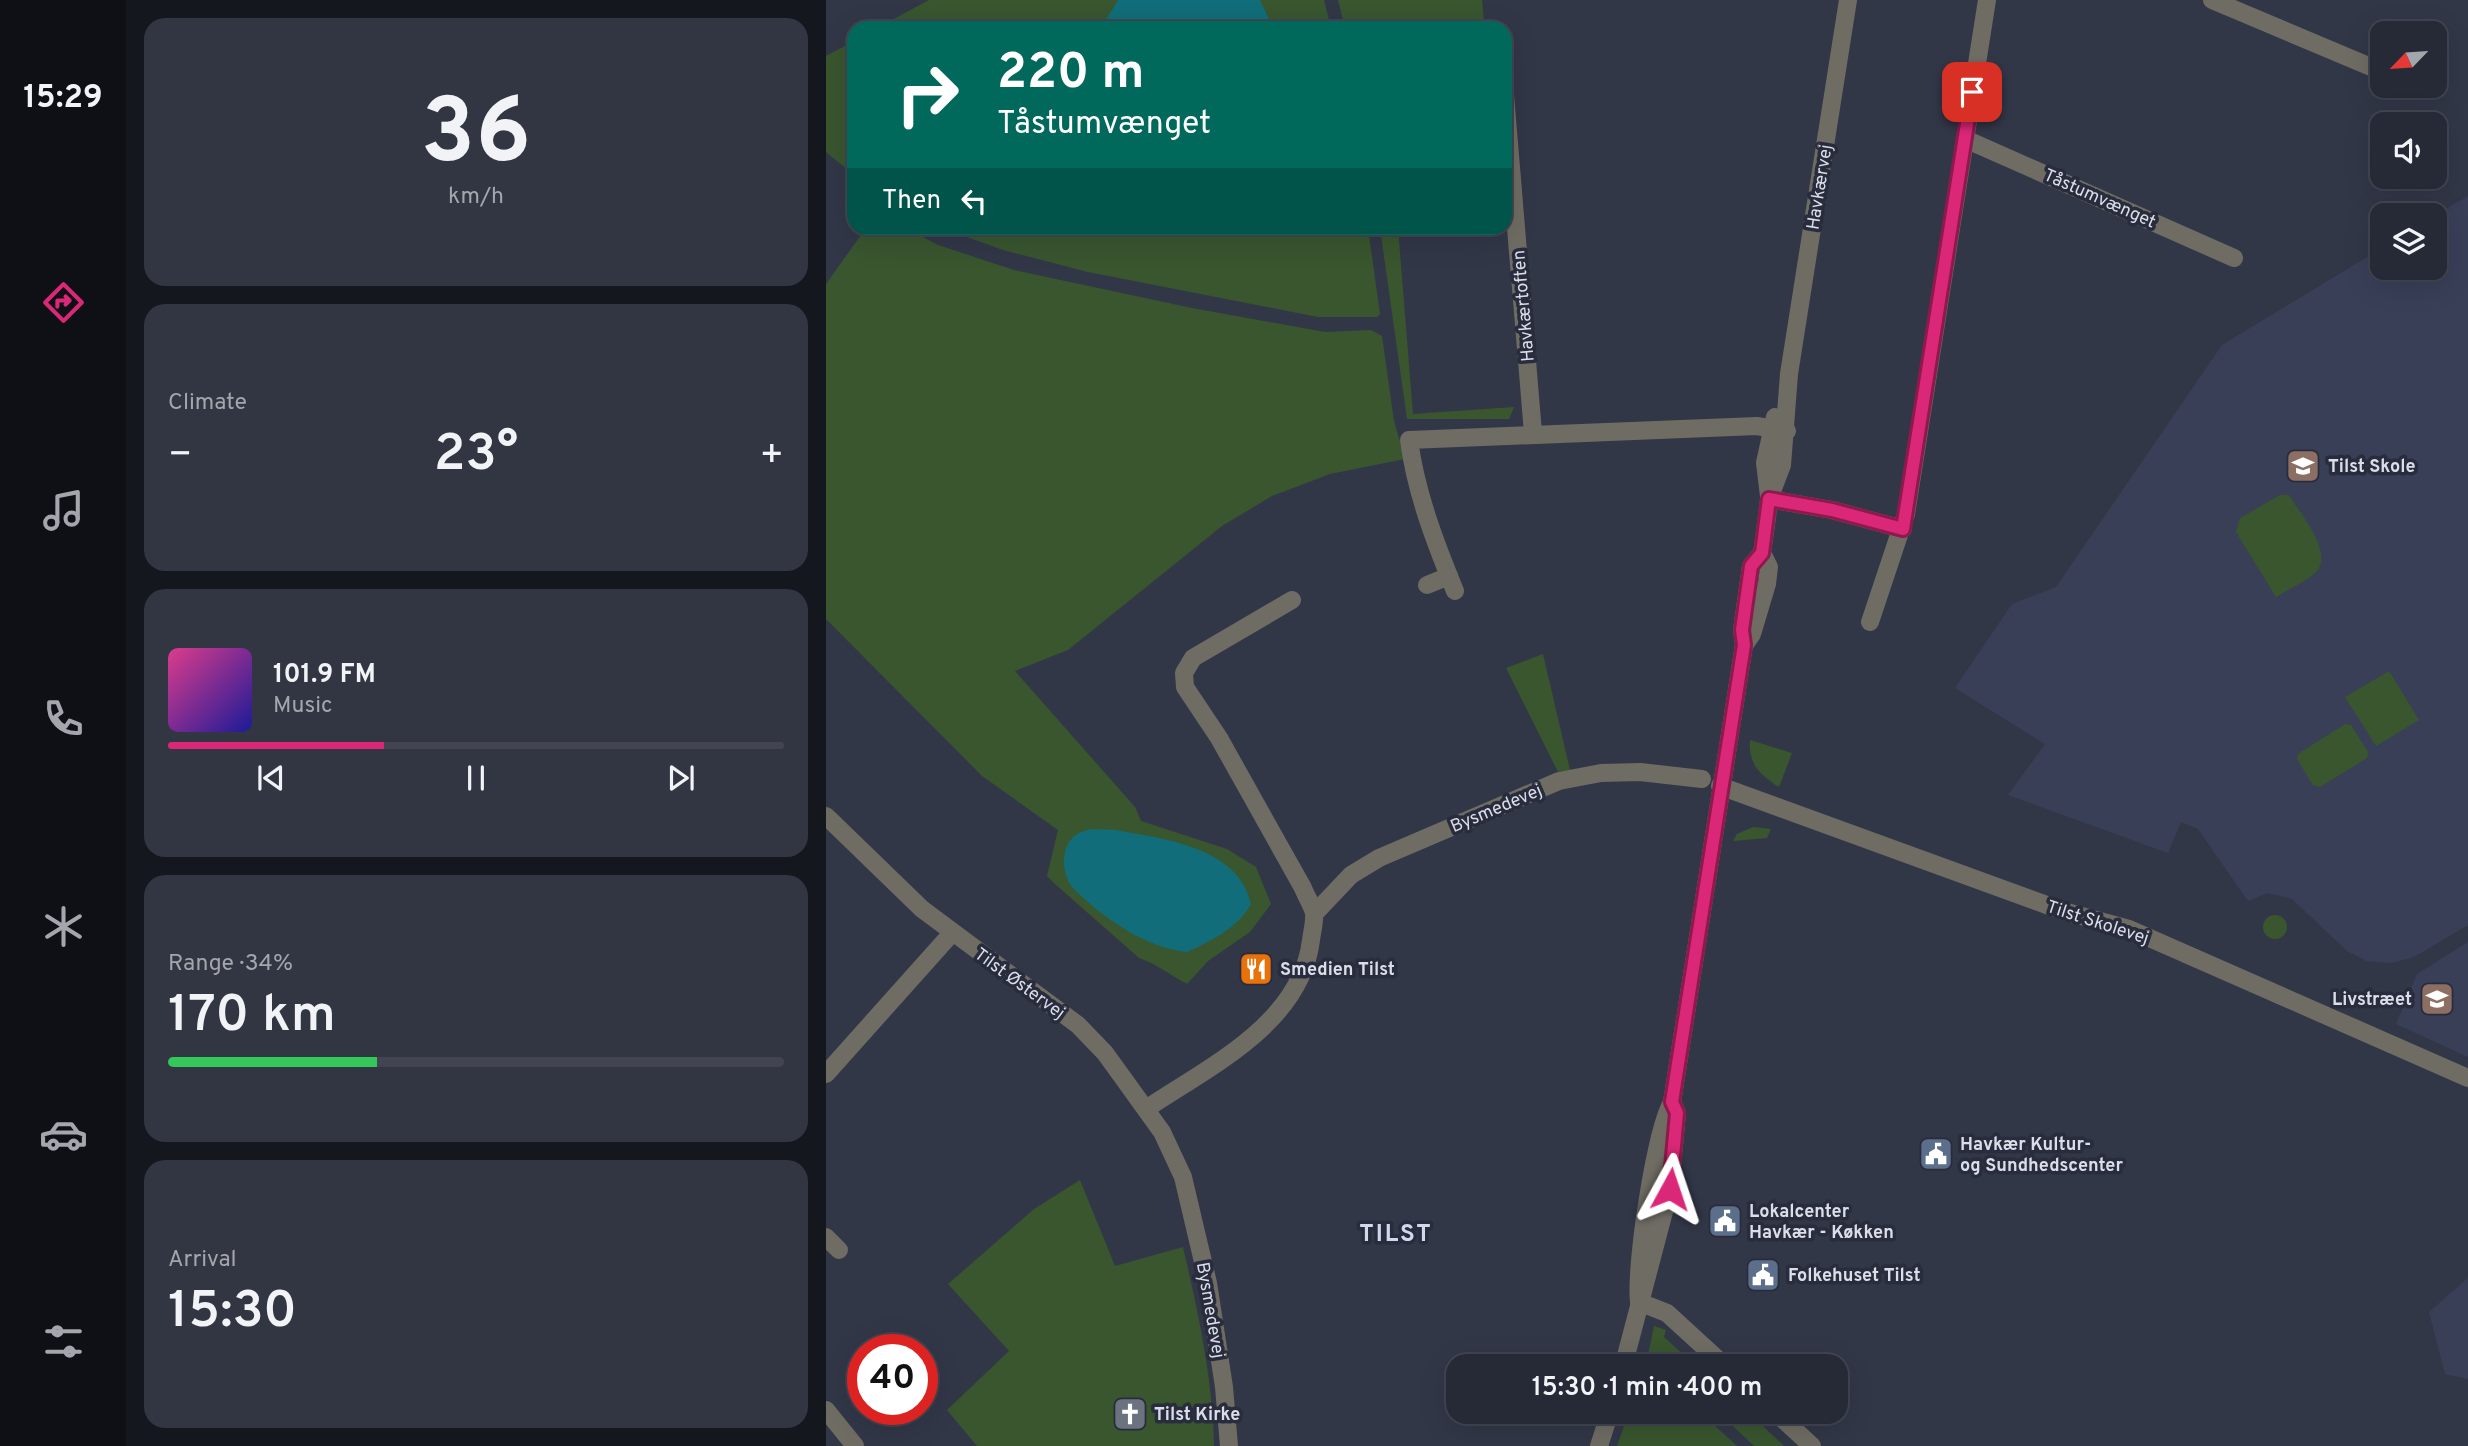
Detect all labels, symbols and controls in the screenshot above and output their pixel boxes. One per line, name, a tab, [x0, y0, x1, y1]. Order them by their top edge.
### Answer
north arrow	[2370, 21, 2446, 98]
map controls	[2370, 21, 2447, 280]
text: 220 m	[997, 44, 1144, 106]
icon: right	[882, 49, 973, 140]
pin	[1942, 62, 2002, 122]
icon: arrive	[1953, 73, 1991, 111]
text: 15:29	[23, 79, 103, 119]
text: 36	[421, 80, 531, 195]
text: Tåstumvænget	[997, 105, 1211, 145]
button: sound	[2370, 112, 2447, 189]
street label: Havkærvej	[1802, 143, 1839, 231]
street label: Tåstumvænget	[2040, 164, 2159, 234]
icon: left	[955, 182, 993, 220]
text: km/h	[448, 183, 504, 212]
text: Then	[882, 185, 941, 218]
button: layers	[2370, 203, 2447, 280]
street label: Havkærtoften	[1508, 249, 1541, 363]
icon: directions	[39, 278, 88, 327]
text: Climate	[168, 389, 247, 418]
text: 23°	[434, 423, 518, 489]
text: −	[168, 432, 193, 481]
text: +	[759, 432, 784, 481]
school or university icon: Tilst Skole	[2284, 447, 2322, 485]
place label: Tilst Skole	[2328, 456, 2415, 479]
icon: music	[39, 486, 88, 535]
text: 101.9 FM	[273, 659, 376, 692]
text: Music	[273, 692, 333, 721]
icon: phone	[39, 694, 88, 743]
icon: previous	[252, 759, 290, 797]
icon: pause	[457, 759, 495, 797]
icon: next	[662, 759, 700, 797]
street label: Bysmedevej	[1447, 780, 1546, 839]
street label: Tilst Skolevej	[2043, 896, 2152, 951]
icon: climate	[39, 902, 88, 951]
street label: Tilst Østervej	[969, 943, 1069, 1025]
text: Range · 34%	[168, 950, 293, 979]
restaurant icon: Smedien Tilst	[1237, 950, 1275, 988]
place label: Smedien Tilst	[1280, 959, 1395, 982]
school or university icon: Livstræet	[2418, 980, 2456, 1018]
text: 170 km	[168, 984, 336, 1050]
place label: Livstræet	[2332, 989, 2412, 1012]
icon: car	[39, 1110, 88, 1159]
place label: Havkær Kultur- og Sundhedscenter	[1960, 1134, 2123, 1178]
public building icon: Havkær Kultur- og Sundhedscenter	[1917, 1135, 1955, 1173]
position arrow	[1633, 1152, 1707, 1226]
place label: Lokalcenter Havkær - Køkken	[1749, 1201, 1894, 1245]
public building icon: Lokalcenter Havkær - Køkken	[1706, 1202, 1744, 1240]
district label: TILST	[1359, 1220, 1433, 1250]
text: Arrival	[168, 1246, 237, 1275]
public building icon: Folkehuset Tilst	[1744, 1256, 1782, 1294]
street label: Bysmedevej	[1190, 1260, 1229, 1360]
place label: Folkehuset Tilst	[1788, 1265, 1920, 1288]
text: 15:30	[168, 1280, 297, 1346]
icon: filters	[39, 1317, 88, 1366]
speed limit sign: 40	[847, 1334, 938, 1425]
text: 15:30 · 1 min · 400 m	[1532, 1372, 1762, 1405]
church icon: Tilst Kirke	[1111, 1395, 1149, 1433]
place label: Tilst Kirke	[1154, 1404, 1240, 1427]

